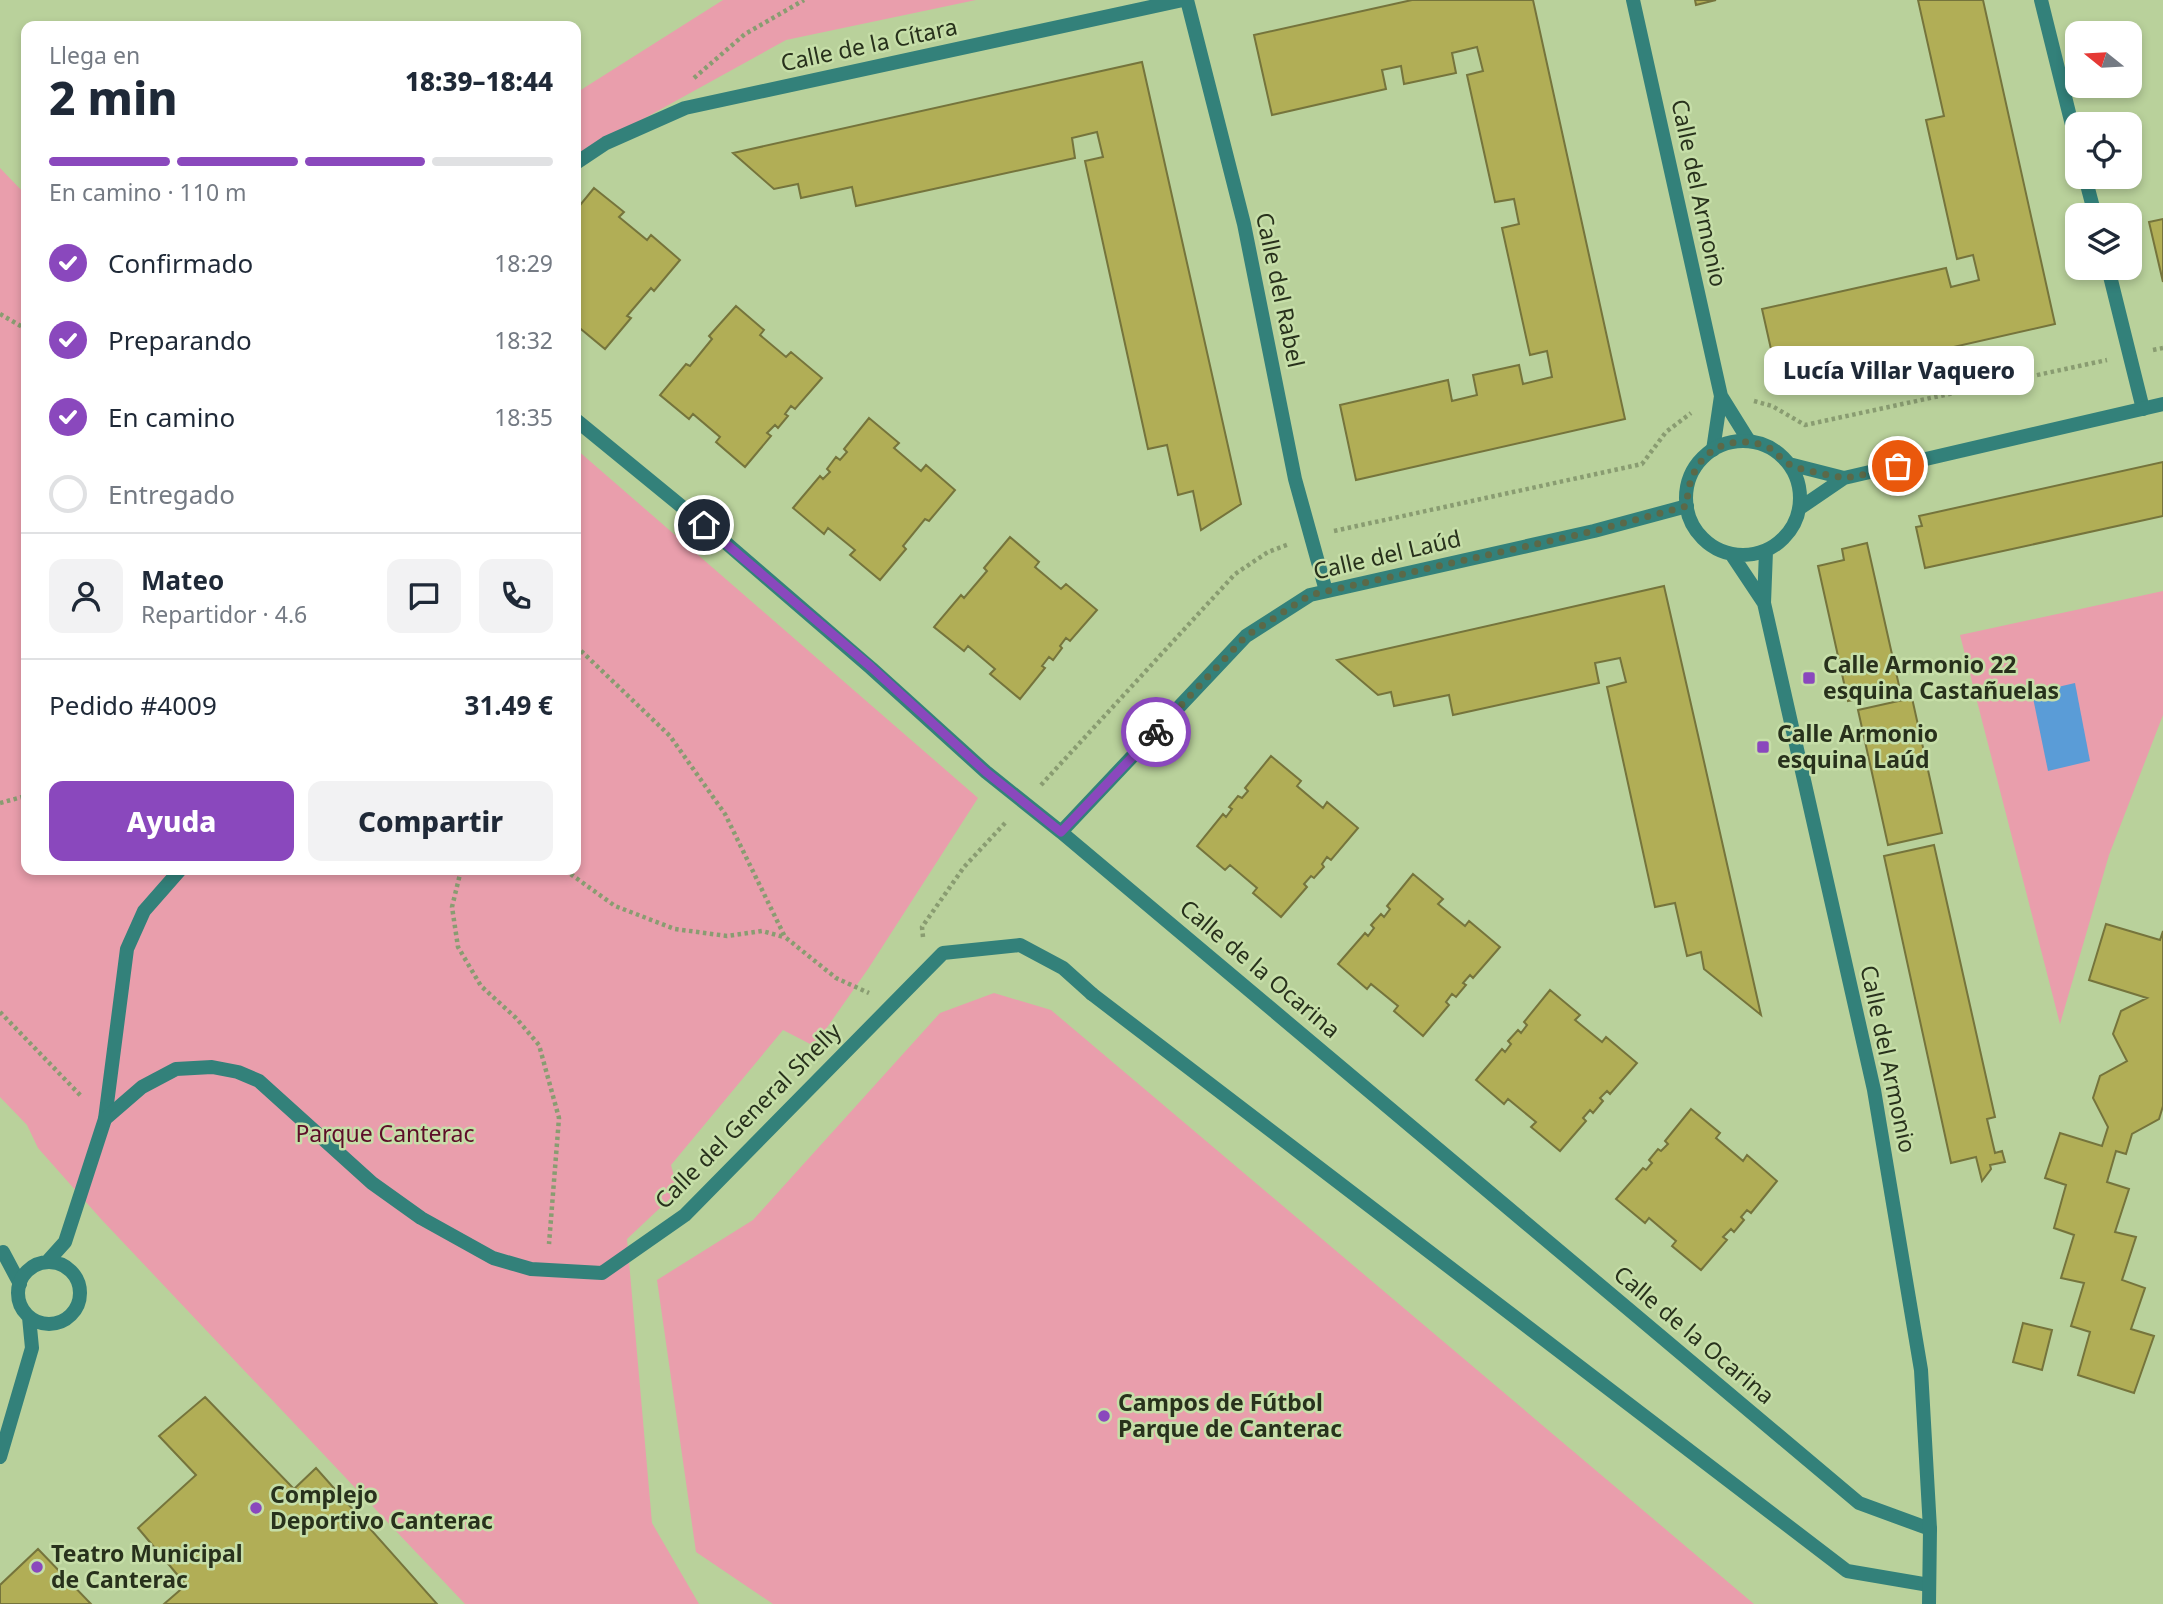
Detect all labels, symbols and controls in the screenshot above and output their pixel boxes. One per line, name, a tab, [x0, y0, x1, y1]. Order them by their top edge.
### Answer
street label: Calle de la Cítara	[778, 10, 960, 78]
north arrow	[2065, 21, 2142, 98]
map controls	[2065, 21, 2142, 280]
text: Llega en	[49, 39, 140, 71]
text: 18:39–18:44	[405, 63, 553, 99]
text: 2 min	[49, 66, 178, 128]
street label: Calle del Armonio	[1664, 96, 1735, 290]
button: locate	[2065, 112, 2142, 189]
text: En camino · 110 m	[49, 176, 247, 208]
button: layers	[2065, 203, 2142, 280]
street label: Calle del Rabel	[1249, 209, 1313, 370]
icon: check	[49, 244, 87, 282]
text: Confirmado	[108, 245, 253, 281]
text: 18:29	[494, 247, 553, 279]
icon: check	[49, 321, 87, 359]
text: Preparando	[108, 322, 252, 358]
text: 18:32	[494, 324, 553, 356]
callout: Lucía Villar Vaquero	[1763, 347, 2033, 396]
text: Lucía Villar Vaquero	[1783, 354, 2015, 386]
icon: check	[49, 398, 87, 436]
text: En camino	[108, 399, 235, 435]
text: 18:35	[494, 401, 553, 433]
pin	[1868, 436, 1928, 496]
icon: bag	[1879, 447, 1917, 485]
text: Entregado	[108, 476, 235, 512]
pin	[674, 495, 734, 555]
icon: home	[685, 506, 723, 544]
street label: Calle del Laúd	[1310, 521, 1464, 587]
button: person	[49, 559, 123, 633]
button: chat	[387, 559, 461, 633]
button: phone	[479, 559, 553, 633]
text: Mateo	[141, 562, 224, 598]
text: Repartidor · 4.6	[141, 598, 307, 630]
place label: Calle Armonio 22 esquina Castañuelas	[1823, 648, 2059, 706]
marker: Calle Armonio 22 esquina Castañuelas	[1801, 670, 1817, 686]
text: Pedido #4009	[49, 687, 217, 723]
text: 31.49 €	[465, 687, 553, 723]
courier	[1121, 697, 1191, 767]
icon: bike	[1137, 713, 1175, 751]
place label: Calle Armonio esquina Laúd	[1777, 717, 1938, 775]
marker: Calle Armonio esquina Laúd	[1755, 739, 1771, 755]
button: Ayuda	[49, 781, 294, 861]
button: Compartir	[308, 781, 553, 861]
street label: Calle de la Ocarina	[1174, 891, 1348, 1045]
street label: Calle del Armonio	[1853, 962, 1924, 1156]
street label: Calle del General Shelly	[647, 1015, 848, 1216]
park label: Parque Canterac	[295, 1117, 475, 1149]
street label: Calle de la Ocarina	[1608, 1257, 1782, 1411]
place label: Campos de Fútbol Parque de Canterac	[1118, 1386, 1342, 1444]
marker: Campos de Fútbol Parque de Canterac	[1096, 1408, 1112, 1424]
place label: Complejo Deportivo Canterac	[270, 1478, 493, 1536]
marker: Complejo Deportivo Canterac	[248, 1500, 264, 1516]
place label: Teatro Municipal de Canterac	[51, 1537, 243, 1595]
marker: Teatro Municipal de Canterac	[29, 1559, 45, 1575]

